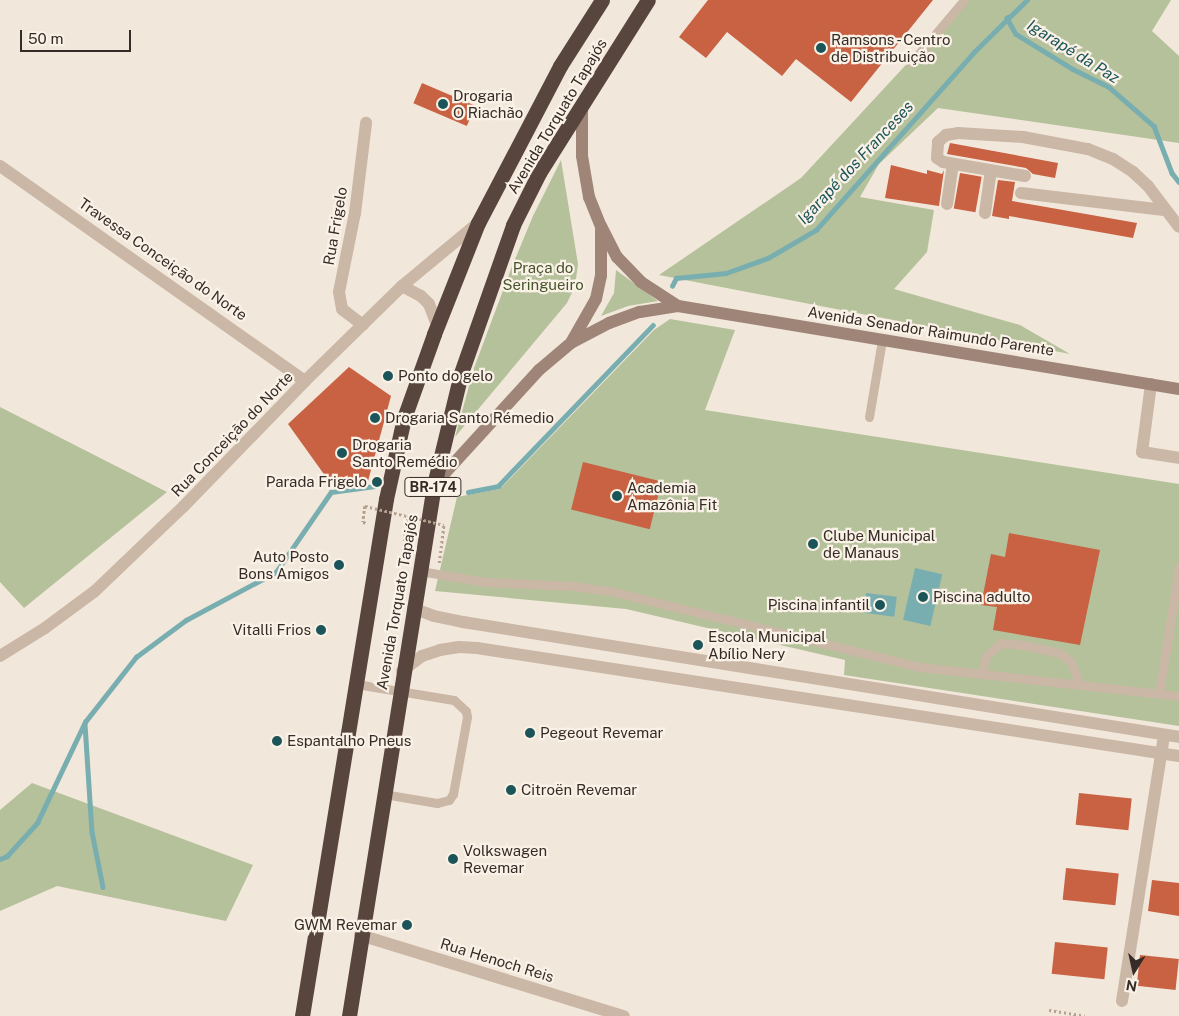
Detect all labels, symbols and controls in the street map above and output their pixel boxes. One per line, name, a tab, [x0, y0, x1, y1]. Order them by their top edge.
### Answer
water label: Igarapé da Paz	[1023, 16, 1123, 88]
scale bar	[22, 20, 134, 52]
text: 50 m	[28, 30, 63, 47]
place label: Ramsons - Centro de Distribuição	[831, 30, 955, 65]
street label: Avenida Torquato Tapajós	[504, 35, 610, 197]
marker: Ramsons - Centro de Distribuição	[815, 42, 827, 54]
place label: Drogaria O Riachão	[453, 86, 523, 121]
water label: Igarapé dos Franceses	[794, 97, 918, 229]
marker: Drogaria O Riachão	[437, 98, 449, 110]
street label: Rua Frigelo	[319, 185, 351, 267]
street label: Travessa Conceição do Norte	[75, 194, 251, 324]
park label: Praça do Seringueiro	[502, 258, 584, 293]
street label: Avenida Senador Raimundo Parente	[806, 303, 1056, 359]
place label: Ponto do gelo	[398, 367, 493, 385]
street label: Rua Conceição do Norte	[167, 368, 297, 500]
marker: Ponto do gelo	[382, 370, 394, 382]
place label: Drogaria Santo Rémedio	[385, 409, 554, 427]
marker: Drogaria Santo Rémedio	[369, 412, 381, 424]
place label: Drogaria Santo Remédio	[352, 435, 457, 470]
marker: Drogaria Santo Remédio	[336, 447, 348, 459]
place label: Parada Frigelo	[266, 473, 367, 491]
marker: Parada Frigelo	[371, 476, 383, 488]
road number: BR-174	[404, 476, 462, 498]
place label: Academia Amazônia Fit	[627, 478, 717, 513]
marker: Academia Amazônia Fit	[611, 490, 623, 502]
street label: Avenida Torquato Tapajós	[373, 513, 421, 691]
place label: Clube Municipal de Manaus	[823, 526, 936, 561]
marker: Clube Municipal de Manaus	[807, 538, 819, 550]
place label: Auto Posto Bons Amigos	[238, 547, 329, 582]
marker: Auto Posto Bons Amigos	[333, 559, 345, 571]
place label: Piscina adulto	[933, 588, 1030, 606]
marker: Piscina adulto	[917, 591, 929, 603]
place label: Piscina infantil	[768, 596, 870, 614]
marker: Piscina infantil	[874, 599, 886, 611]
place label: Vitalli Frios	[232, 621, 311, 639]
marker: Vitalli Frios	[315, 624, 327, 636]
place label: Escola Municipal Abílio Nery	[708, 627, 826, 662]
marker: Escola Municipal Abílio Nery	[692, 639, 704, 651]
place label: Pegeout Revemar	[540, 724, 663, 742]
marker: Pegeout Revemar	[524, 727, 536, 739]
place label: Espantalho Pneus	[287, 732, 412, 750]
marker: Espantalho Pneus	[271, 735, 283, 747]
place label: Citroën Revemar	[521, 781, 637, 799]
marker: Citroën Revemar	[505, 784, 517, 796]
place label: Volkswagen Revemar	[463, 841, 547, 876]
marker: Volkswagen Revemar	[447, 853, 459, 865]
place label: GWM Revemar	[294, 916, 397, 934]
marker: GWM Revemar	[401, 919, 413, 931]
street label: Rua Henoch Reis	[438, 934, 556, 986]
north arrow	[1109, 946, 1159, 996]
text: N	[1125, 977, 1138, 995]

